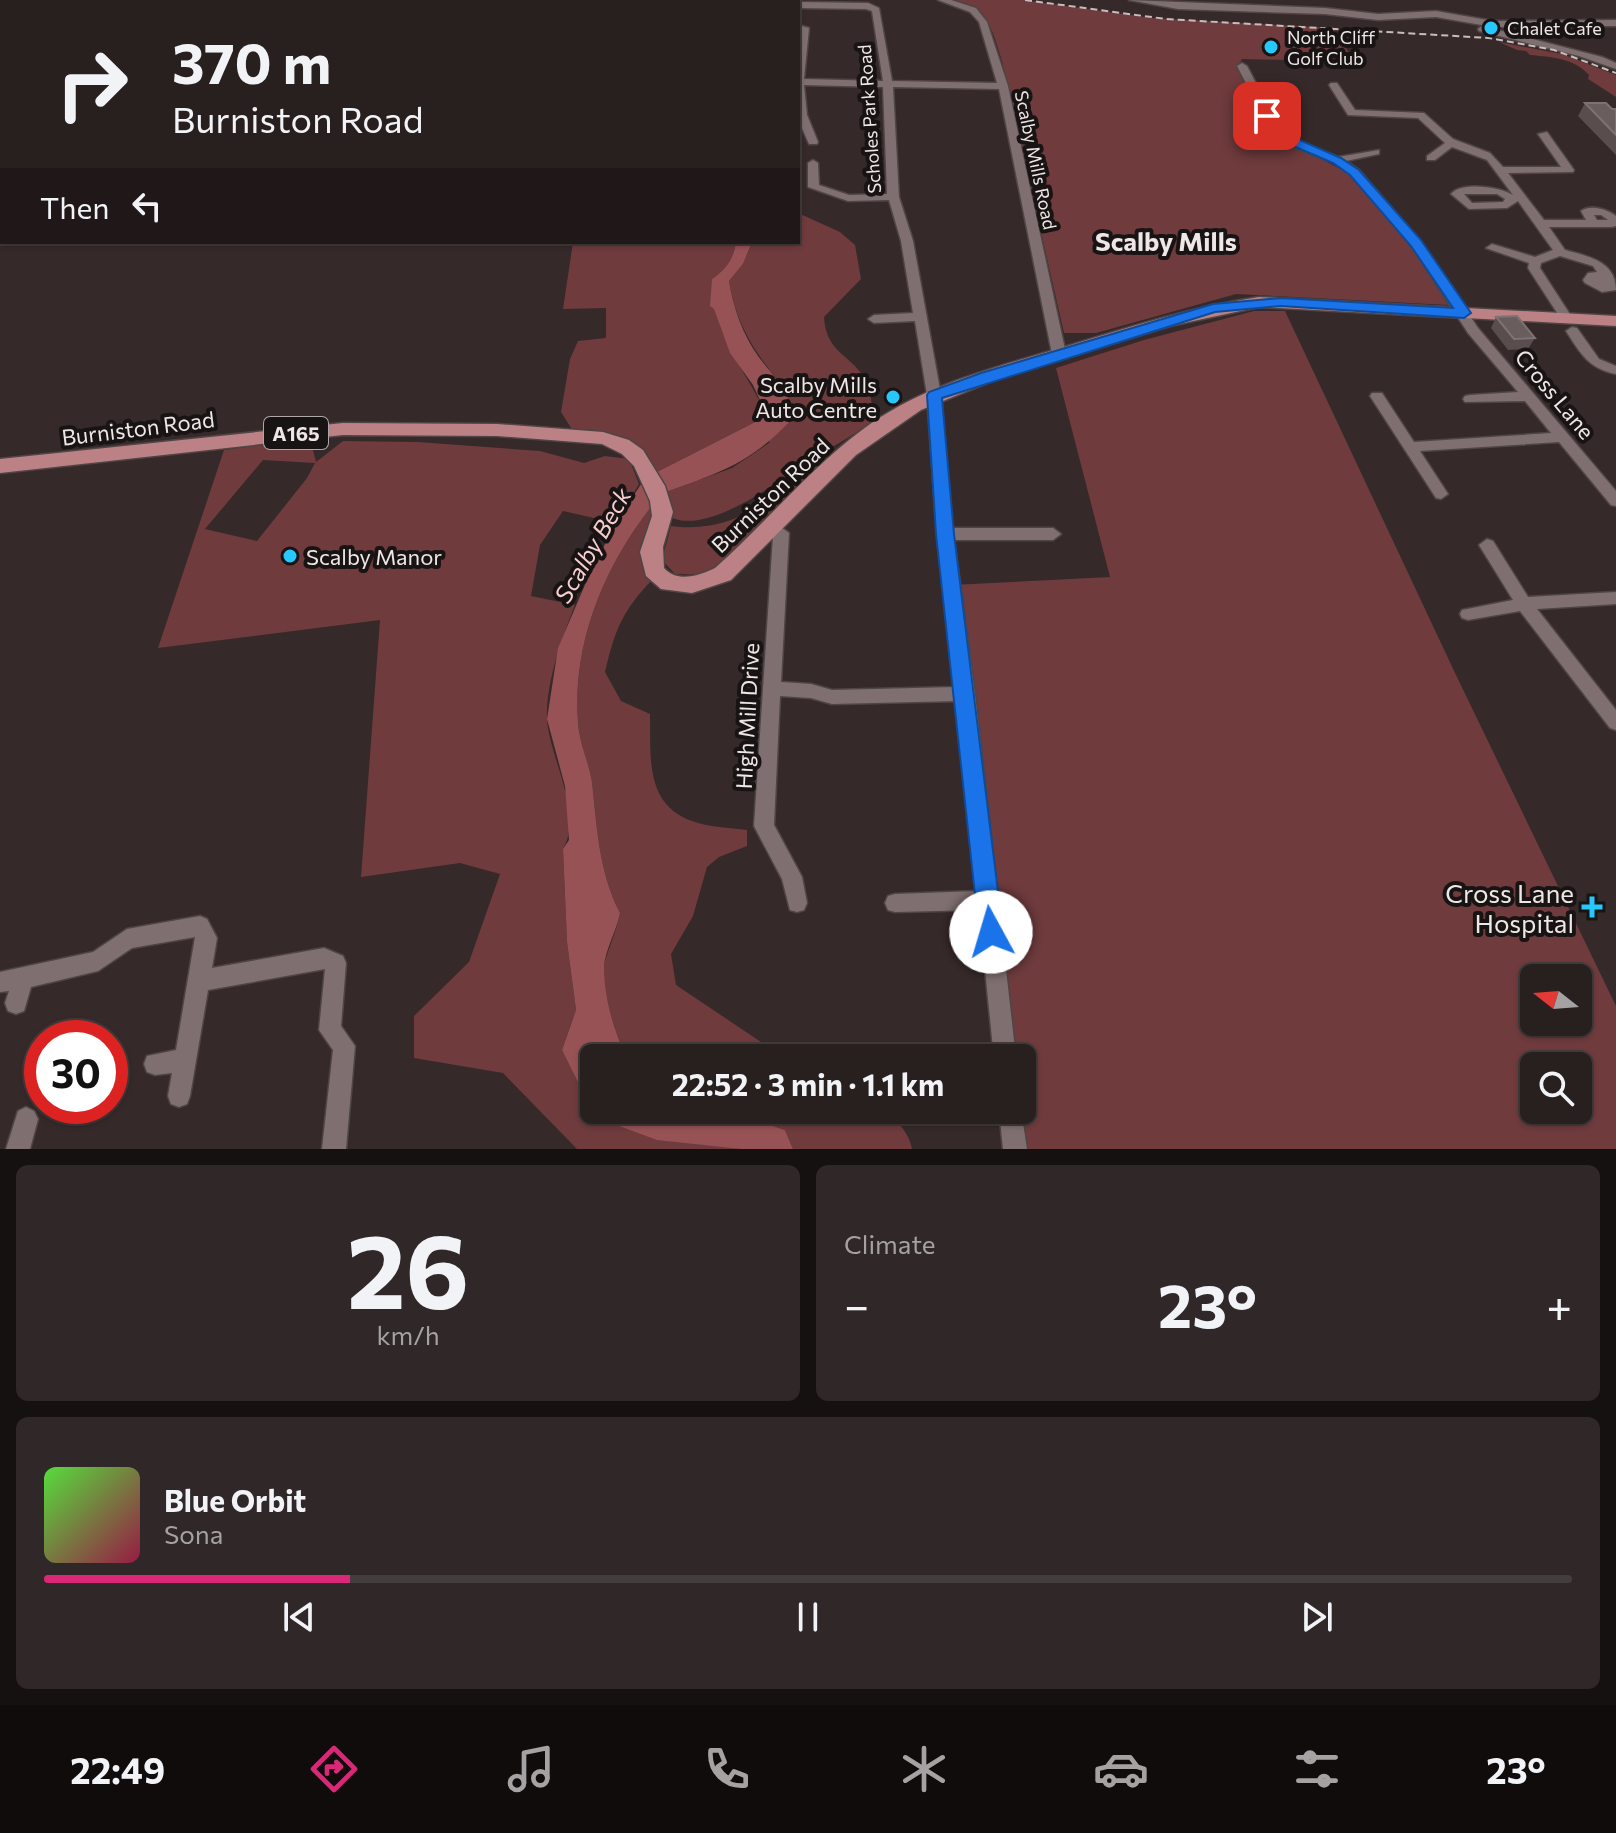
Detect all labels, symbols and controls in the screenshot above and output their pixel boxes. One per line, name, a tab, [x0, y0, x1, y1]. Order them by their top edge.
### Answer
place label: Chalet Cafe	[1507, 17, 1602, 39]
marker: Chalet Cafe	[1482, 19, 1500, 37]
place label: North Cliff Golf Club	[1287, 26, 1375, 69]
text: 370 m	[172, 27, 331, 96]
icon: right	[40, 32, 144, 136]
marker: North Cliff Golf Club	[1262, 38, 1280, 56]
street label: Scholes Park Road	[853, 44, 885, 194]
pin	[1233, 82, 1301, 150]
street label: Scalby Mills Road	[1011, 89, 1061, 231]
icon: arrive	[1245, 94, 1289, 138]
text: Burniston Road	[172, 96, 424, 140]
icon: left	[125, 184, 169, 228]
text: Then	[40, 188, 109, 225]
district label: Scalby Mills	[1095, 225, 1237, 256]
street label: Cross Lane	[1510, 344, 1600, 444]
place label: Scalby Mills Auto Centre	[755, 371, 877, 423]
marker: Scalby Mills Auto Centre	[884, 388, 902, 406]
street label: Burniston Road	[60, 405, 216, 451]
road number: A165	[264, 417, 328, 449]
street label: Burniston Road	[705, 432, 835, 558]
water label: Scalby Beck	[547, 481, 637, 608]
place label: Scalby Manor	[306, 543, 442, 570]
marker: Scalby Manor	[281, 547, 299, 565]
street label: High Mill Drive	[730, 642, 764, 790]
place label: Cross Lane Hospital	[1445, 877, 1574, 938]
position arrow	[949, 890, 1033, 974]
marker: Cross Lane Hospital	[1581, 896, 1603, 918]
north arrow	[1520, 964, 1592, 1036]
map controls	[1520, 964, 1592, 1124]
speed limit sign: 30	[24, 1020, 128, 1124]
button: search	[1520, 1052, 1592, 1124]
text: 22:52 · 3 min · 1.1 km	[672, 1065, 944, 1102]
text: 26	[347, 1203, 469, 1330]
text: Climate	[844, 1228, 936, 1259]
text: 23°	[1158, 1267, 1257, 1340]
text: −	[844, 1277, 869, 1331]
text: +	[1546, 1277, 1572, 1331]
text: km/h	[376, 1319, 440, 1350]
text: Blue Orbit	[164, 1481, 306, 1518]
text: Sona	[164, 1518, 223, 1549]
icon: previous	[277, 1595, 321, 1639]
icon: pause	[786, 1595, 830, 1639]
icon: next	[1295, 1595, 1339, 1639]
icon: directions	[306, 1741, 362, 1797]
icon: music	[503, 1741, 559, 1797]
icon: phone	[699, 1741, 755, 1797]
icon: climate	[896, 1741, 952, 1797]
icon: car	[1093, 1741, 1149, 1797]
icon: filters	[1289, 1741, 1345, 1797]
text: 22:49	[70, 1747, 165, 1791]
text: 23°	[1486, 1747, 1546, 1791]

